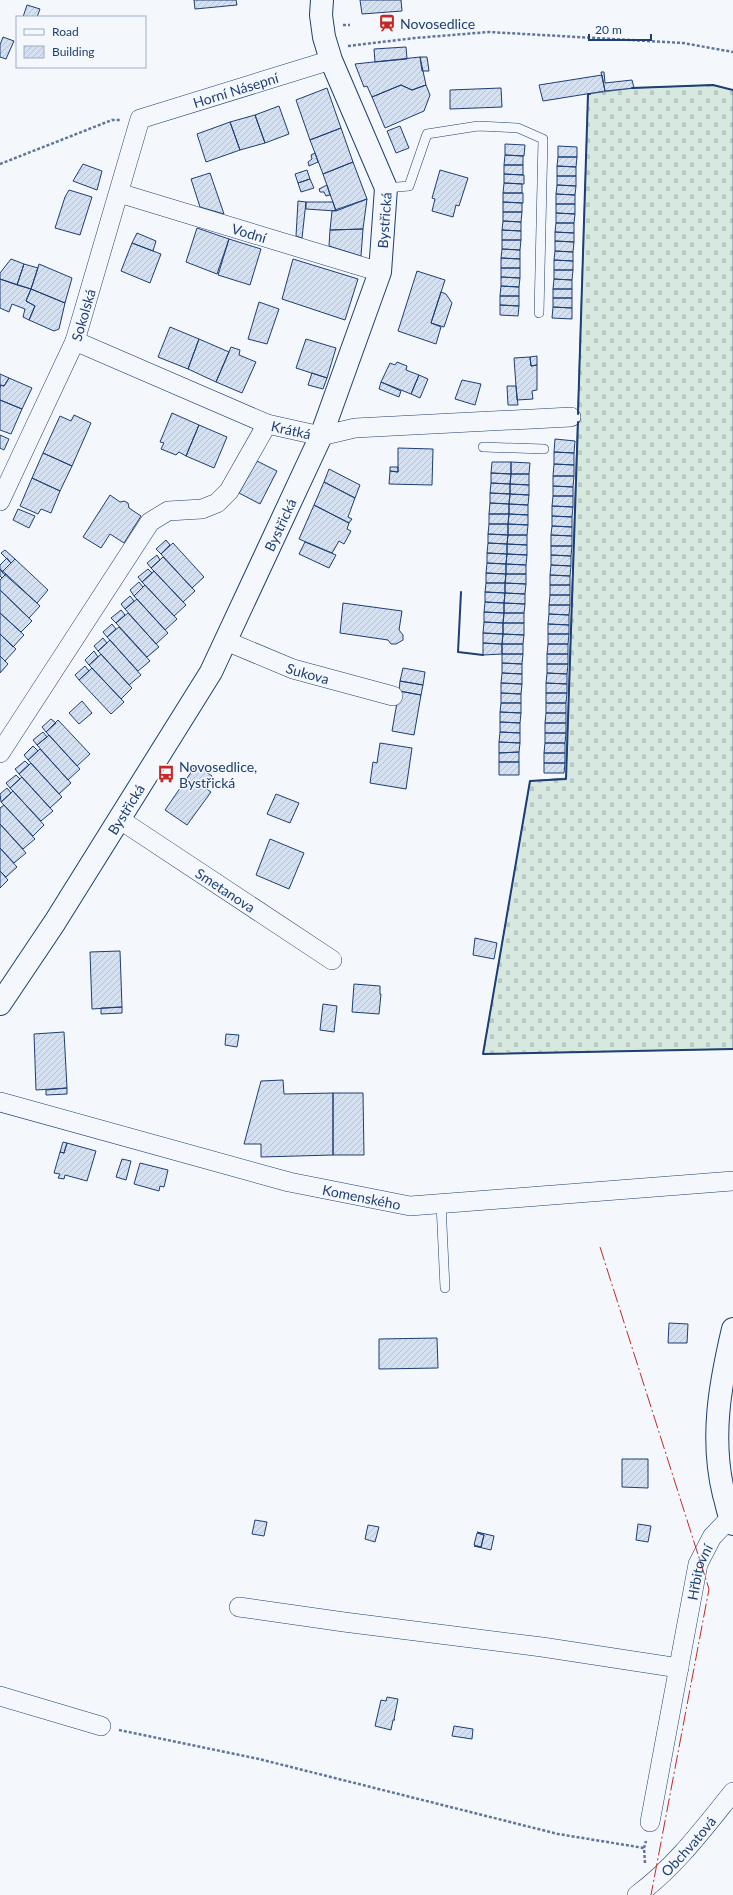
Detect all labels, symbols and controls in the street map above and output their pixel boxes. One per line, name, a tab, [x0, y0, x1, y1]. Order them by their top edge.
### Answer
station icon: Novosedlice	[377, 13, 397, 33]
place label: Novosedlice	[400, 15, 475, 32]
legend	[16, 16, 146, 68]
scale bar	[589, 16, 651, 42]
text: 20 m	[595, 22, 622, 37]
text: Road	[52, 24, 79, 39]
text: Building	[52, 44, 95, 59]
street label: Horní Násepní	[191, 68, 281, 111]
street label: Bystřická	[373, 191, 394, 249]
street label: Vodní	[230, 219, 269, 246]
street label: Sokolská	[67, 287, 98, 343]
street label: Krátká	[270, 417, 313, 442]
street label: Bystřická	[260, 495, 299, 554]
street label: Sukova	[284, 659, 331, 687]
place label: Novosedlice, Bystřická	[179, 758, 257, 791]
bus stop icon: Novosedlice, Bystřická	[156, 764, 176, 784]
street label: Bystřická	[103, 781, 148, 837]
street label: Smetanova	[193, 864, 259, 916]
street label: Komenského	[321, 1180, 402, 1212]
street label: Hřbitovní	[683, 1540, 716, 1601]
street label: Obchvatová	[657, 1813, 719, 1879]

